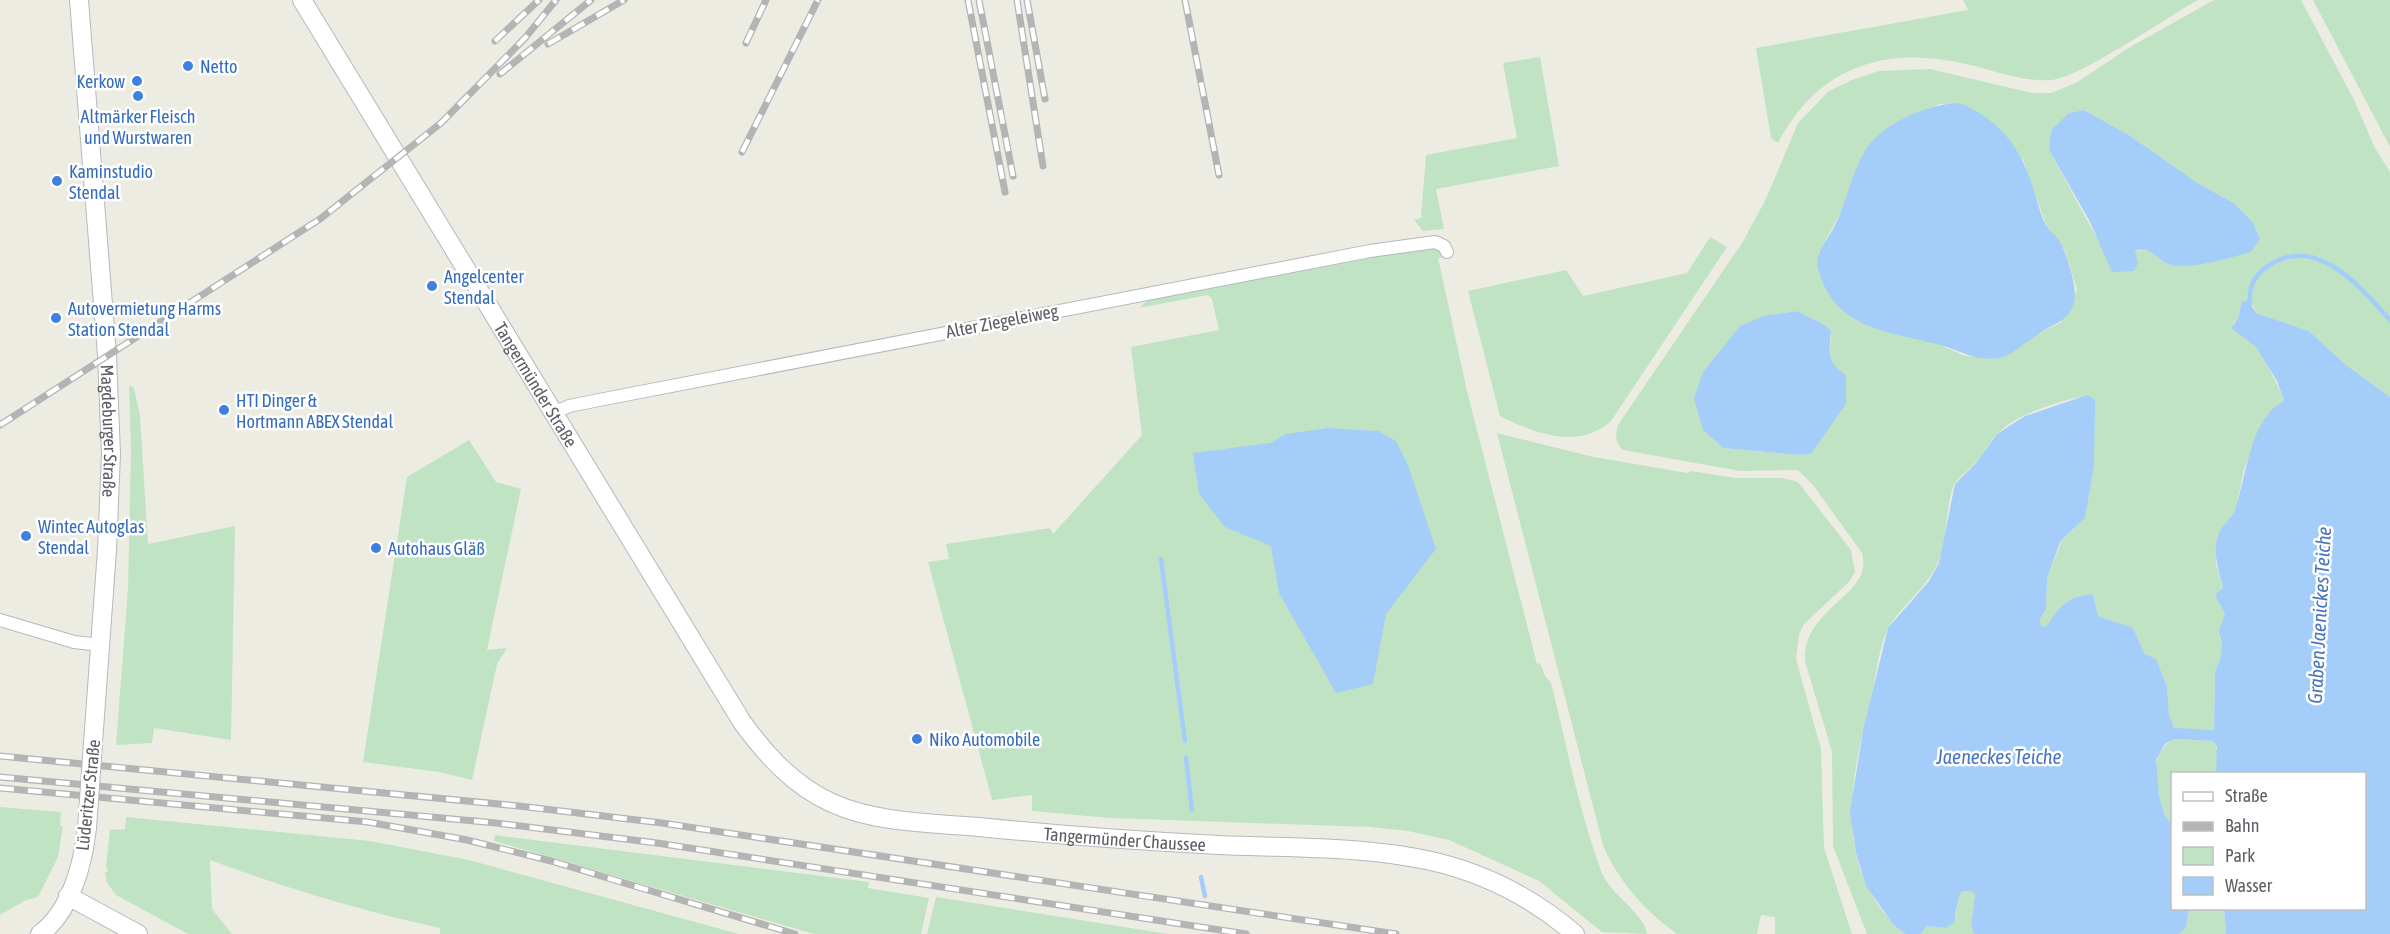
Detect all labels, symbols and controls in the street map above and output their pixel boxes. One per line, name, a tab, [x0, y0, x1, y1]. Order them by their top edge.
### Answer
place label: Netto	[200, 56, 237, 77]
marker: Netto	[181, 59, 195, 73]
place label: Kerkow	[76, 71, 125, 92]
marker: Kerkow	[130, 74, 144, 88]
marker: Altmärker Fleisch und Wurstwaren	[131, 89, 145, 103]
place label: Altmärker Fleisch und Wurstwaren	[81, 106, 195, 148]
place label: Kaminstudio Stendal	[69, 161, 153, 203]
marker: Kaminstudio Stendal	[50, 174, 64, 188]
place label: Angelcenter Stendal	[444, 266, 524, 308]
marker: Angelcenter Stendal	[425, 279, 439, 293]
place label: Autovermietung Harms Station Stendal	[68, 298, 221, 340]
street label: Alter Ziegeleiweg	[944, 300, 1060, 342]
marker: Autovermietung Harms Station Stendal	[49, 311, 63, 325]
street label: Tangermünder Straße	[490, 318, 582, 450]
street label: Magdeburger Straße	[97, 364, 122, 498]
place label: HTI Dinger & Hortmann ABEX Stendal	[236, 390, 393, 432]
marker: HTI Dinger & Hortmann ABEX Stendal	[217, 403, 231, 417]
place label: Wintec Autoglas Stendal	[38, 516, 144, 558]
water label: Graben Jaenickes Teiche	[2303, 526, 2335, 704]
marker: Wintec Autoglas Stendal	[19, 529, 33, 543]
place label: Autohaus Gläß	[388, 538, 485, 559]
marker: Autohaus Gläß	[369, 541, 383, 555]
place label: Niko Automobile	[929, 729, 1040, 750]
marker: Niko Automobile	[910, 732, 924, 746]
street label: Lüderitzer Straße	[72, 738, 104, 852]
water label: Jaeneckes Teiche	[1935, 745, 2062, 768]
legend	[2171, 772, 2366, 910]
text: Straße	[2225, 785, 2268, 806]
text: Bahn	[2225, 815, 2259, 836]
street label: Tangermünder Chaussee	[1043, 823, 1206, 855]
text: Park	[2225, 845, 2255, 866]
text: Wasser	[2225, 875, 2273, 896]

